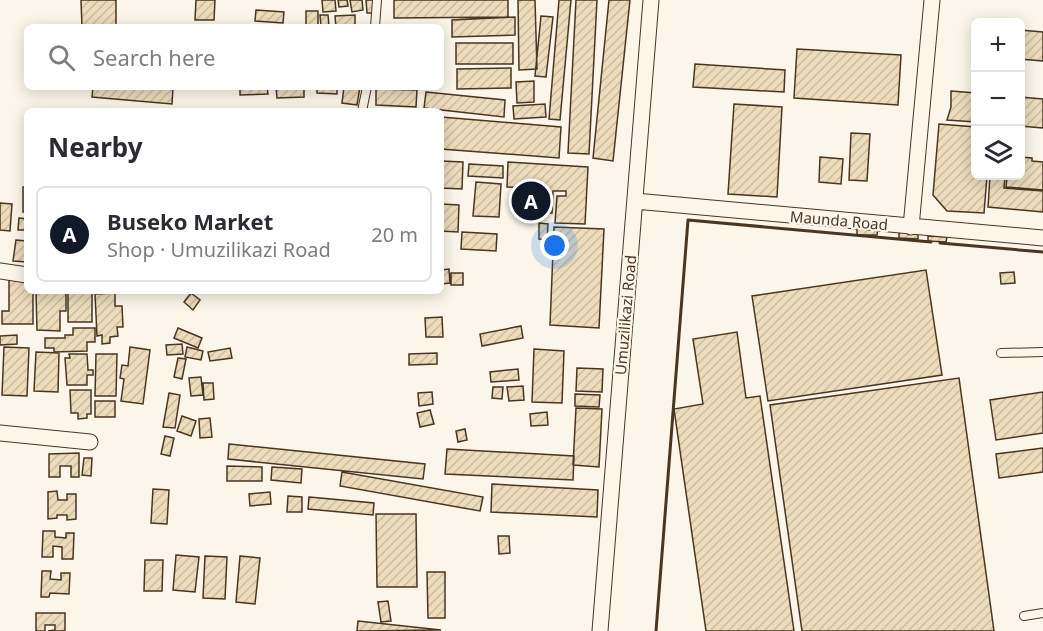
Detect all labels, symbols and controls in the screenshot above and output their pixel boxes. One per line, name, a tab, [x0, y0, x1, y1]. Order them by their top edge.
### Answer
map controls	[971, 18, 1025, 180]
button: +	[971, 18, 1025, 72]
search box	[24, 24, 444, 90]
icon: search	[45, 41, 78, 74]
text: Search here	[93, 42, 215, 72]
button: −	[971, 72, 1025, 126]
button: layers	[971, 126, 1025, 180]
text: Nearby	[48, 129, 143, 165]
pin: A	[512, 178, 550, 224]
text: Buseko Market	[107, 206, 273, 236]
street label: Maunda Road	[789, 206, 889, 234]
text: A	[63, 221, 76, 248]
text: 20 m	[371, 221, 418, 248]
your location	[540, 231, 569, 260]
text: Shop · Umuzilikazi Road	[107, 236, 331, 263]
street label: Umuzilikazi Road	[610, 254, 640, 376]

